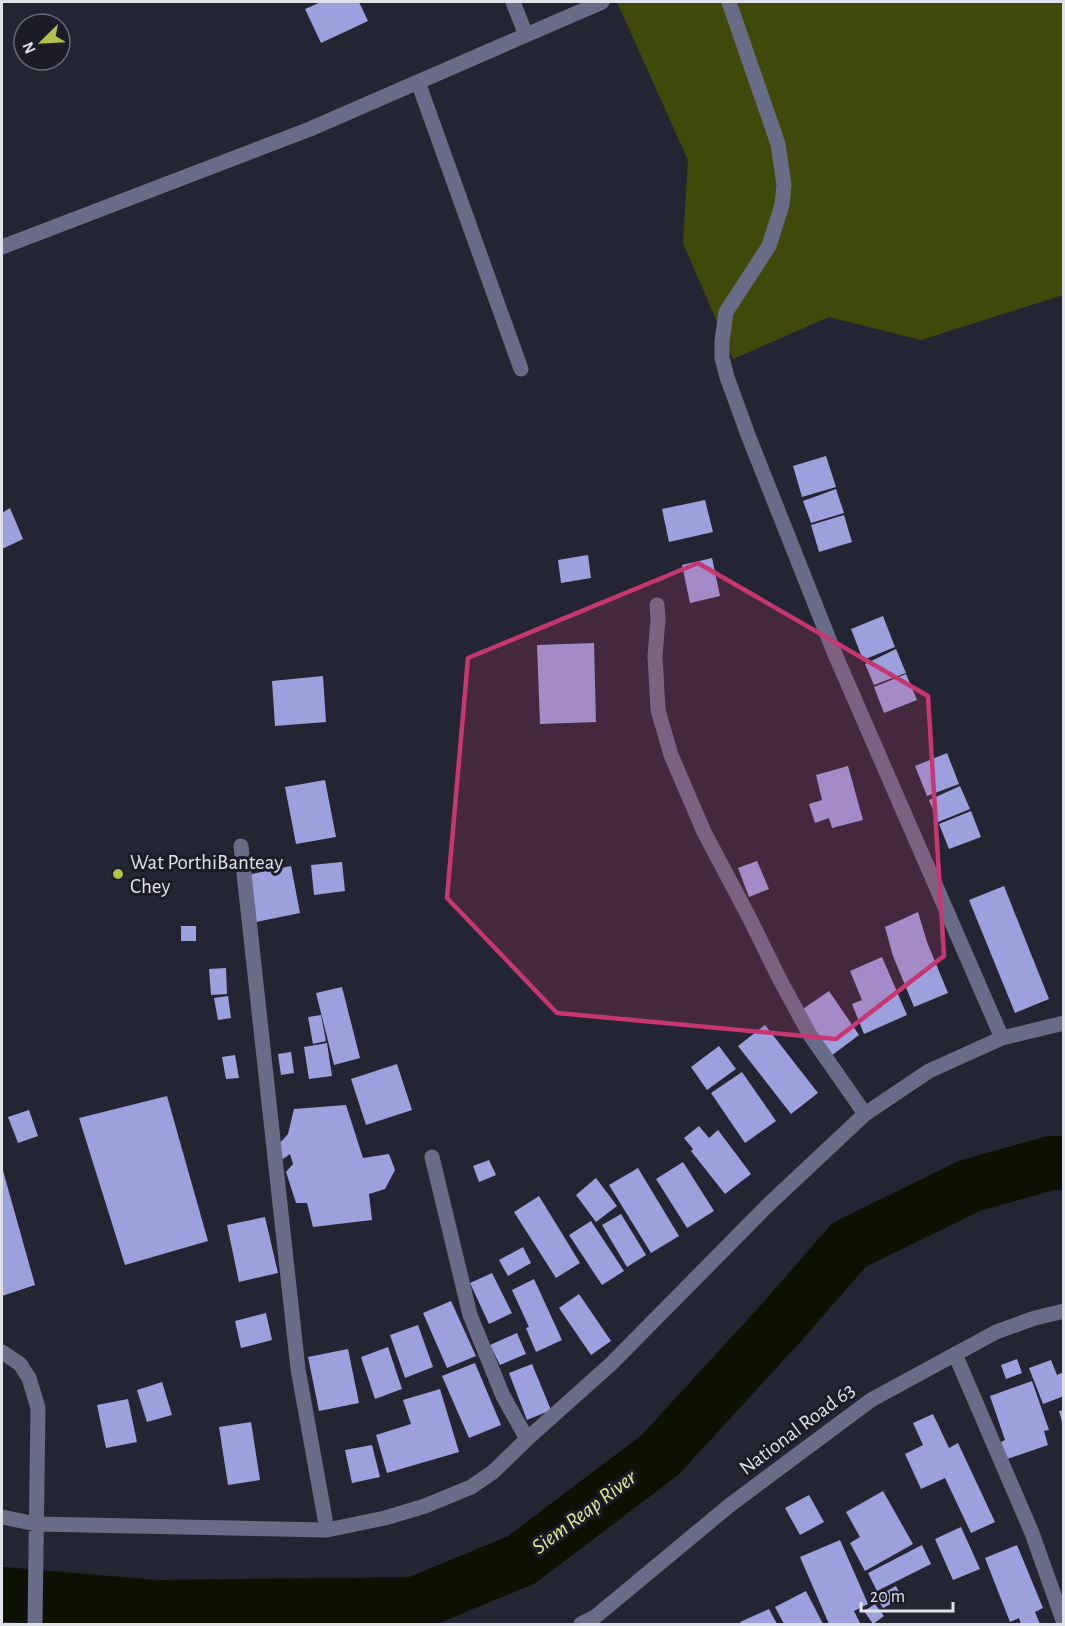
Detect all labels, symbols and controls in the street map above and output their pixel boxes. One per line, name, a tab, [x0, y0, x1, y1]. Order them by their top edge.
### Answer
north arrow	[12, 12, 72, 72]
text: N	[20, 39, 39, 56]
place label: Wat PorthiBanteay Chey	[130, 852, 283, 897]
marker: Wat PorthiBanteay Chey	[111, 867, 125, 881]
street label: National Road 63	[735, 1379, 859, 1479]
water label: Siem Reap River	[528, 1465, 642, 1559]
scale bar	[861, 1575, 952, 1613]
text: 20 m	[870, 1588, 905, 1606]

